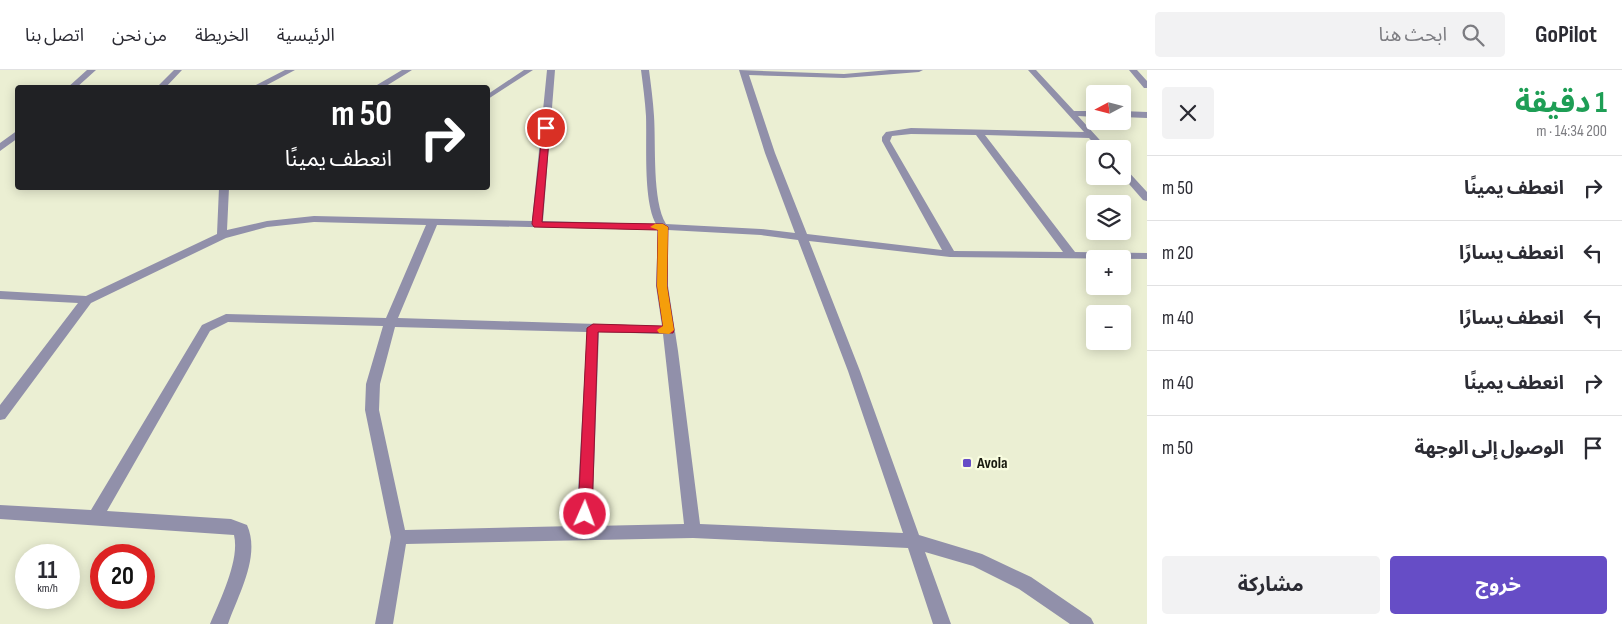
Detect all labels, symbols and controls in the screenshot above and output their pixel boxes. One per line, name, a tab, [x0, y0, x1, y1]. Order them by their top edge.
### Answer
search box	[1155, 12, 1505, 57]
text: GoPilot	[1535, 20, 1597, 49]
icon: search	[1459, 21, 1487, 49]
text: ابحث هنا	[1378, 24, 1447, 47]
text: اتصل بنا	[25, 25, 84, 46]
text: من نحن	[112, 25, 167, 46]
text: الخريطة	[195, 25, 249, 46]
text: الرئيسية	[277, 25, 335, 46]
north arrow	[1086, 85, 1131, 130]
map controls	[1086, 85, 1131, 350]
text: 1 دقيقة	[1515, 85, 1607, 121]
button: close	[1162, 87, 1214, 139]
text: 50 m	[331, 93, 392, 136]
icon: right	[410, 105, 475, 170]
pin	[525, 107, 567, 149]
icon: arrive	[532, 114, 560, 142]
text: 200 m · 14:34	[1536, 122, 1607, 141]
button: search	[1086, 140, 1131, 185]
text: انعطف يمينًا	[285, 146, 392, 173]
icon: right	[1579, 174, 1607, 202]
text: 50 m	[1162, 177, 1193, 200]
text: انعطف يمينًا	[1464, 177, 1564, 200]
button: layers	[1086, 195, 1131, 240]
icon: left	[1579, 239, 1607, 267]
text: 20 m	[1162, 242, 1194, 265]
text: انعطف يسارًا	[1459, 242, 1564, 265]
button: +	[1086, 250, 1131, 295]
icon: left	[1579, 304, 1607, 332]
button: −	[1086, 305, 1131, 350]
text: 40 m	[1162, 307, 1194, 330]
text: انعطف يسارًا	[1459, 307, 1564, 330]
icon: right	[1579, 369, 1607, 397]
text: 40 m	[1162, 372, 1194, 395]
text: انعطف يمينًا	[1464, 372, 1564, 395]
icon: arrive	[1579, 434, 1607, 462]
text: 50 m	[1162, 437, 1193, 460]
text: الوصول إلى الوجهة	[1415, 437, 1564, 460]
place label: Avola	[976, 454, 1008, 473]
marker: Avola	[961, 457, 973, 469]
position arrow	[558, 487, 610, 539]
speed limit sign: 20	[90, 544, 155, 609]
text: 11	[38, 555, 57, 586]
button: مشاركة	[1162, 556, 1380, 614]
button: خروج	[1390, 556, 1607, 614]
text: km/h	[37, 581, 58, 596]

